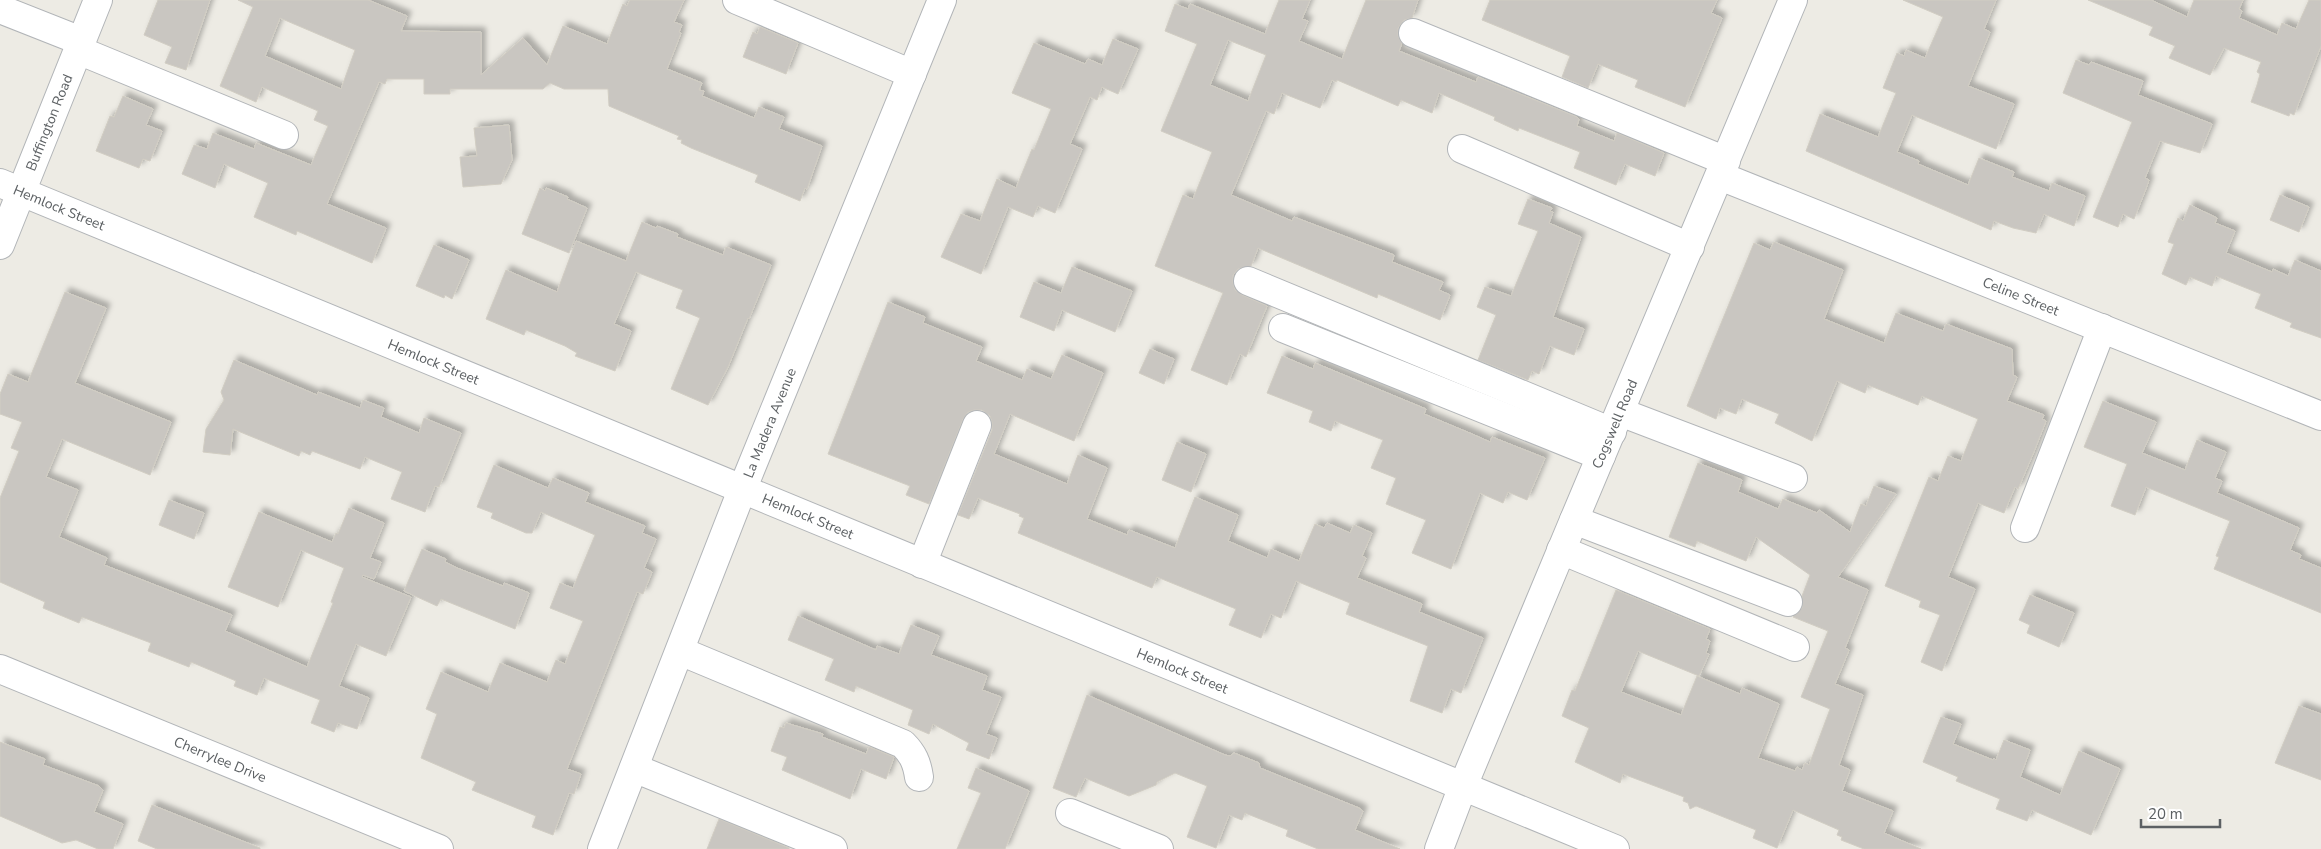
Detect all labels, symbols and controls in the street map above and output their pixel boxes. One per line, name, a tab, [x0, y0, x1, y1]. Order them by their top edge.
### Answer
street label: Buffington Road	[21, 71, 77, 174]
street label: Hemlock Street	[11, 180, 108, 235]
street label: Celine Street	[1980, 272, 2062, 320]
street label: Hemlock Street	[385, 334, 482, 389]
street label: La Madera Avenue	[738, 365, 800, 481]
street label: Cogswell Road	[1587, 376, 1642, 471]
street label: Hemlock Street	[759, 489, 857, 544]
street label: Hemlock Street	[1134, 643, 1231, 698]
street label: Cherrylee Drive	[171, 732, 269, 787]
scale bar	[2141, 796, 2220, 828]
text: 20 m	[2148, 804, 2183, 824]

